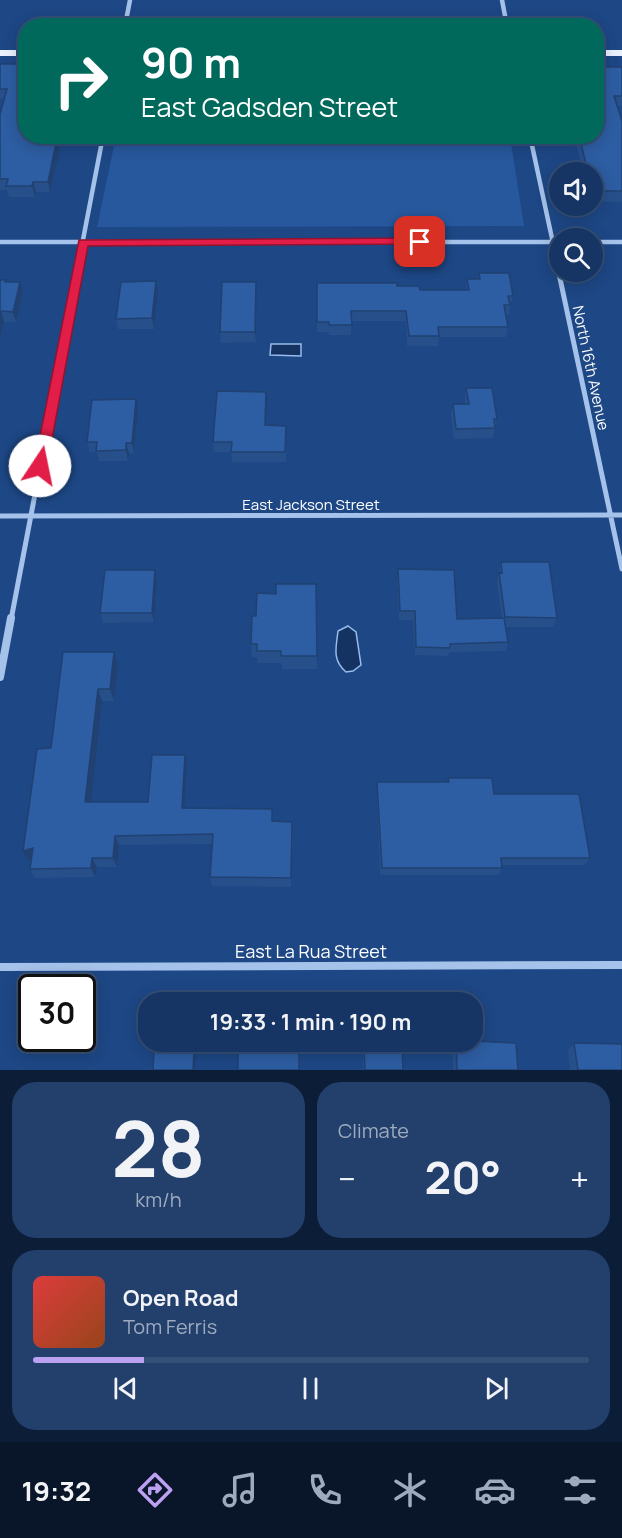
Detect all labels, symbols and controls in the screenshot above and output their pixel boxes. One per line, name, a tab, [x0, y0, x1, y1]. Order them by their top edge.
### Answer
text: 90 m	[141, 33, 241, 91]
icon: right	[42, 42, 120, 120]
text: East Gadsden Street	[141, 88, 398, 125]
map controls	[549, 162, 603, 282]
button: sound	[549, 162, 603, 216]
pin	[394, 216, 445, 267]
icon: arrive	[403, 225, 436, 258]
button: search	[549, 228, 603, 282]
street label: North 16th Avenue	[568, 304, 615, 432]
position arrow	[8, 434, 72, 498]
street label: East Jackson Street	[242, 494, 380, 515]
street label: East La Rua Street	[235, 939, 387, 963]
speed limit sign: 30	[18, 974, 96, 1052]
text: 19:33 · 1 min · 190 m	[210, 1007, 411, 1037]
text: 28	[111, 1094, 206, 1200]
text: Climate	[338, 1117, 409, 1144]
text: 20°	[425, 1146, 501, 1208]
text: −	[338, 1156, 356, 1201]
text: +	[570, 1156, 589, 1201]
text: km/h	[135, 1186, 182, 1213]
text: Open Road	[123, 1283, 238, 1313]
text: Tom Ferris	[123, 1313, 217, 1340]
icon: previous	[109, 1372, 142, 1405]
icon: pause	[294, 1372, 327, 1405]
icon: next	[480, 1372, 513, 1405]
icon: directions	[134, 1469, 176, 1511]
icon: music	[219, 1469, 261, 1511]
icon: phone	[304, 1469, 346, 1511]
icon: climate	[389, 1469, 431, 1511]
icon: car	[474, 1469, 516, 1511]
icon: filters	[559, 1469, 601, 1511]
text: 19:32	[21, 1472, 91, 1509]

